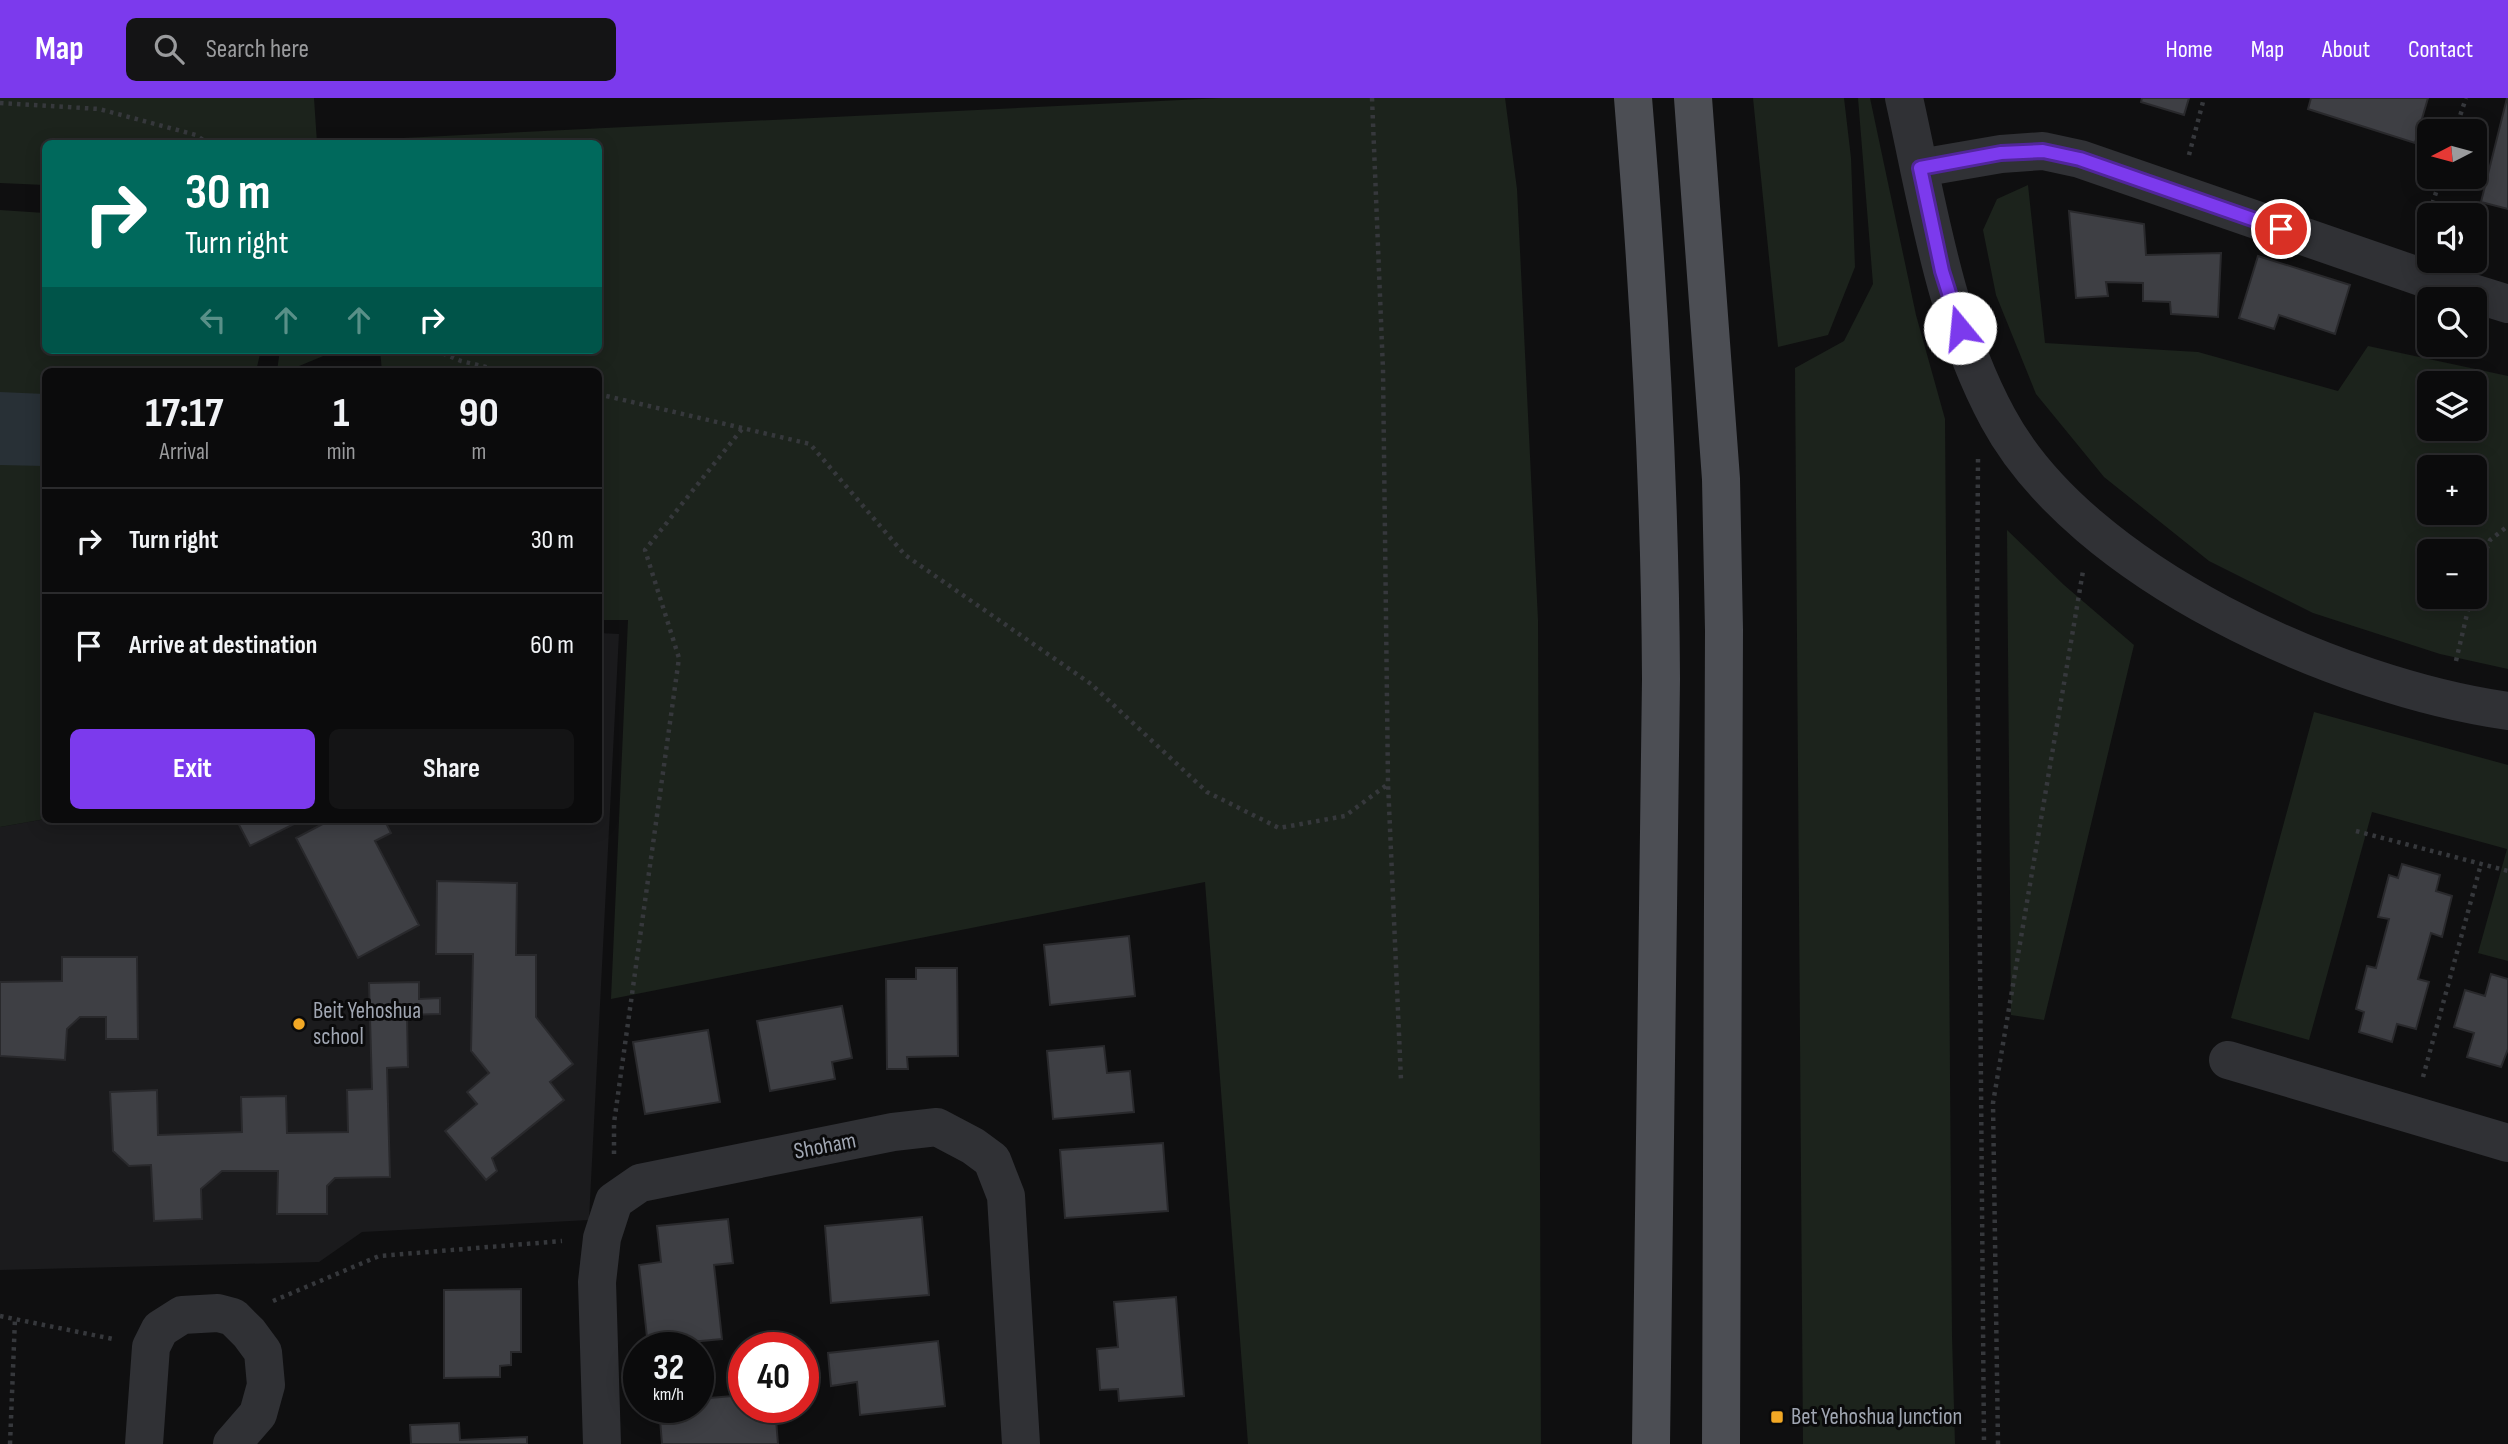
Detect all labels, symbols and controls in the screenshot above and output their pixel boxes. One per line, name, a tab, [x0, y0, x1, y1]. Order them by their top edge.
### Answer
search box	[126, 18, 616, 81]
text: Map	[35, 29, 84, 69]
icon: search	[150, 30, 188, 68]
text: Search here	[206, 34, 309, 65]
text: Home	[2165, 35, 2213, 64]
text: Map	[2251, 35, 2284, 64]
text: About	[2322, 35, 2370, 64]
text: Contact	[2408, 35, 2473, 64]
north arrow	[2417, 119, 2487, 189]
map controls	[2417, 119, 2487, 609]
text: 30 m	[185, 164, 270, 223]
icon: right	[70, 168, 161, 259]
pin	[2251, 199, 2311, 259]
button: sound	[2417, 203, 2487, 273]
icon: arrive	[2262, 210, 2300, 248]
text: Turn right	[185, 224, 289, 263]
button: search	[2417, 287, 2487, 357]
position arrow	[1923, 291, 1997, 365]
icon: left	[194, 301, 232, 339]
icon: ahead	[267, 301, 305, 339]
icon: ahead	[340, 301, 378, 339]
icon: right	[413, 301, 451, 339]
button: layers	[2417, 371, 2487, 441]
text: 17:17	[145, 388, 223, 439]
text: 1	[333, 388, 349, 439]
text: 90	[459, 388, 499, 439]
text: Arrival	[160, 438, 209, 466]
text: min	[327, 438, 356, 466]
text: m	[471, 438, 486, 466]
button: +	[2417, 455, 2487, 525]
icon: right	[70, 522, 108, 560]
text: Turn right	[129, 525, 218, 556]
text: 30 m	[531, 525, 574, 556]
button: −	[2417, 539, 2487, 609]
icon: arrive	[70, 627, 108, 665]
text: Arrive at destination	[129, 630, 317, 661]
text: 60 m	[530, 630, 574, 661]
button: Exit	[70, 729, 315, 809]
button: Share	[329, 729, 574, 809]
place label: Beit Yehoshua school	[313, 997, 421, 1051]
marker: Beit Yehoshua school	[291, 1016, 307, 1032]
street label: Shoham	[792, 1126, 858, 1166]
speed limit sign: 40	[728, 1332, 819, 1423]
text: 32	[653, 1347, 684, 1390]
text: km/h	[653, 1384, 684, 1405]
place label: Bet Yehoshua Junction	[1791, 1403, 1962, 1431]
marker: Bet Yehoshua Junction	[1769, 1409, 1785, 1425]

